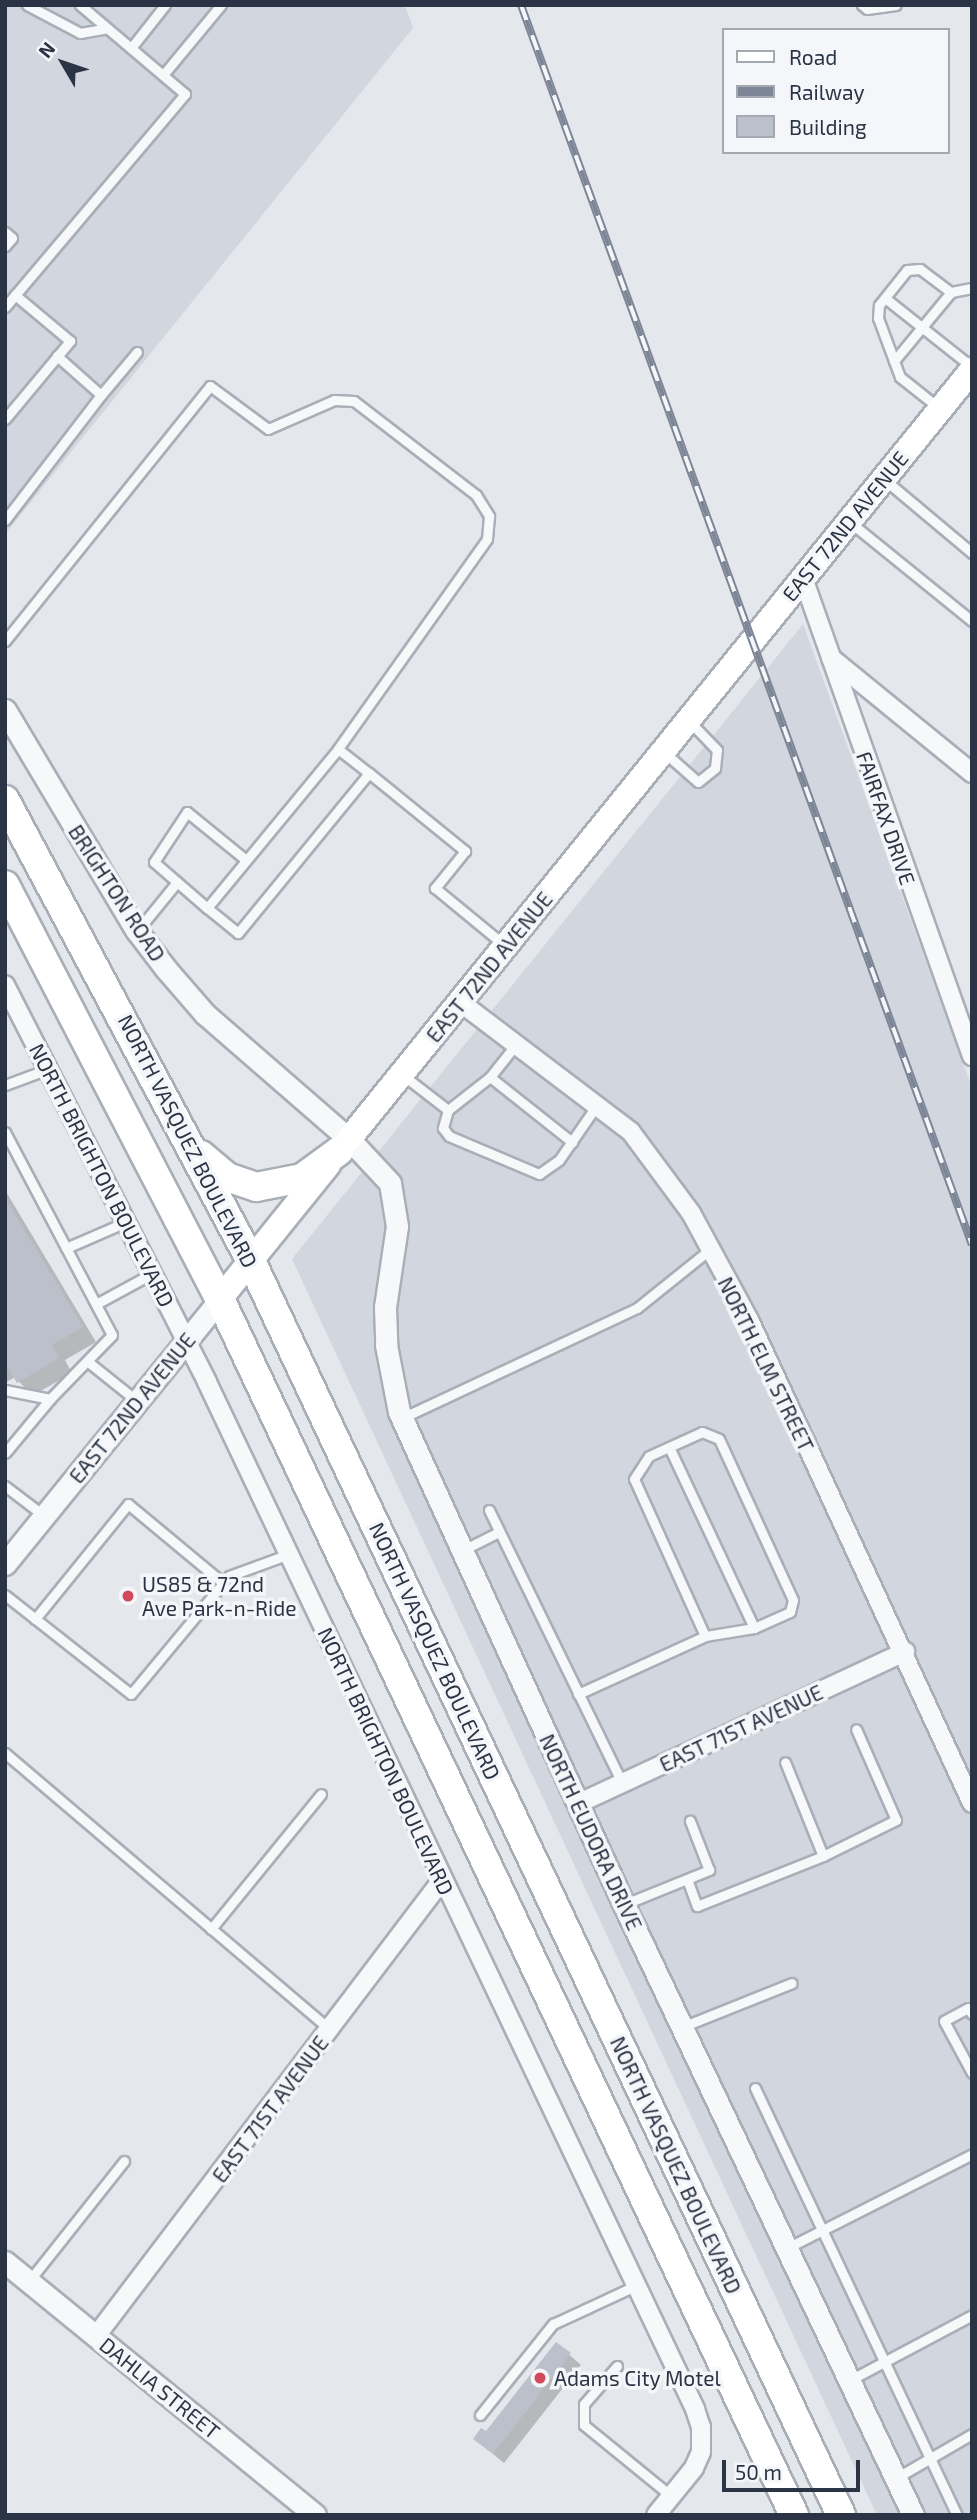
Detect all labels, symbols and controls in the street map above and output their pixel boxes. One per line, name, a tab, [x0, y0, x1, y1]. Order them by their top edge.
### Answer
north arrow	[28, 28, 98, 98]
legend	[722, 28, 949, 154]
text: N	[33, 37, 60, 62]
text: Road	[789, 44, 837, 69]
text: Railway	[789, 79, 865, 104]
text: Building	[789, 114, 867, 139]
street label: EAST 72ND AVENUE	[776, 445, 914, 607]
street label: FAIRFAX DRIVE	[851, 748, 921, 888]
street label: BRIGHTON ROAD	[63, 820, 171, 966]
street label: EAST 72ND AVENUE	[420, 886, 558, 1048]
street label: NORTH VASQUEZ BOULEVARD	[113, 1010, 263, 1272]
street label: NORTH BRIGHTON BOULEVARD	[24, 1039, 180, 1311]
street label: NORTH ELM STREET	[713, 1273, 819, 1455]
street label: EAST 72ND AVENUE	[63, 1327, 201, 1489]
street label: NORTH VASQUEZ BOULEVARD	[364, 1518, 506, 1784]
place label: US85 & 72nd Ave Park-n-Ride	[142, 1571, 297, 1621]
marker: US85 & 72nd Ave Park-n-Ride	[120, 1588, 136, 1604]
street label: NORTH BRIGHTON BOULEVARD	[313, 1623, 459, 1899]
street label: EAST 71ST AVENUE	[655, 1679, 827, 1777]
street label: NORTH EUDORA DRIVE	[534, 1730, 648, 1934]
street label: EAST 71ST AVENUE	[206, 2030, 334, 2188]
street label: NORTH VASQUEZ BOULEVARD	[605, 2032, 747, 2298]
street label: DAHLIA STREET	[95, 2332, 225, 2444]
place label: Adams City Motel	[554, 2365, 721, 2391]
marker: Adams City Motel	[532, 2370, 548, 2386]
scale bar	[725, 2446, 863, 2490]
text: 50 m	[735, 2459, 782, 2484]

